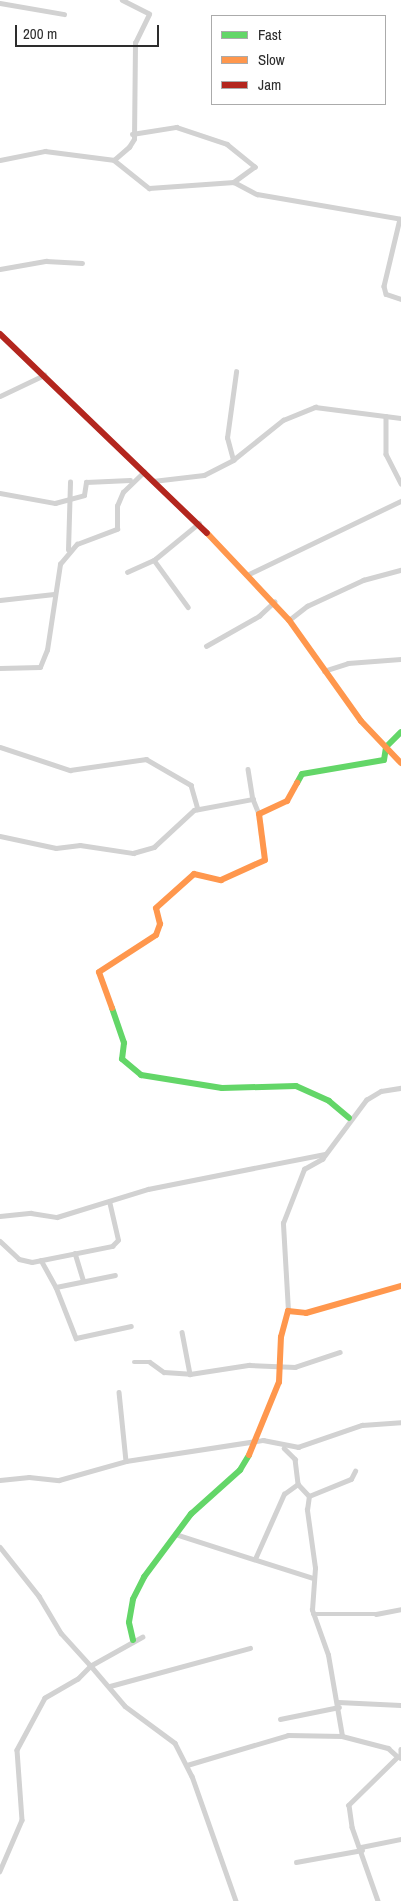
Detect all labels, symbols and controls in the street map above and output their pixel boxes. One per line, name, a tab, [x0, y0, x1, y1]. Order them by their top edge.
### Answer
scale bar	[18, 15, 161, 47]
legend	[211, 15, 386, 105]
text: 200 m	[23, 23, 57, 44]
text: Fast	[258, 24, 281, 45]
text: Slow	[258, 49, 285, 70]
text: Jam	[258, 74, 281, 95]

